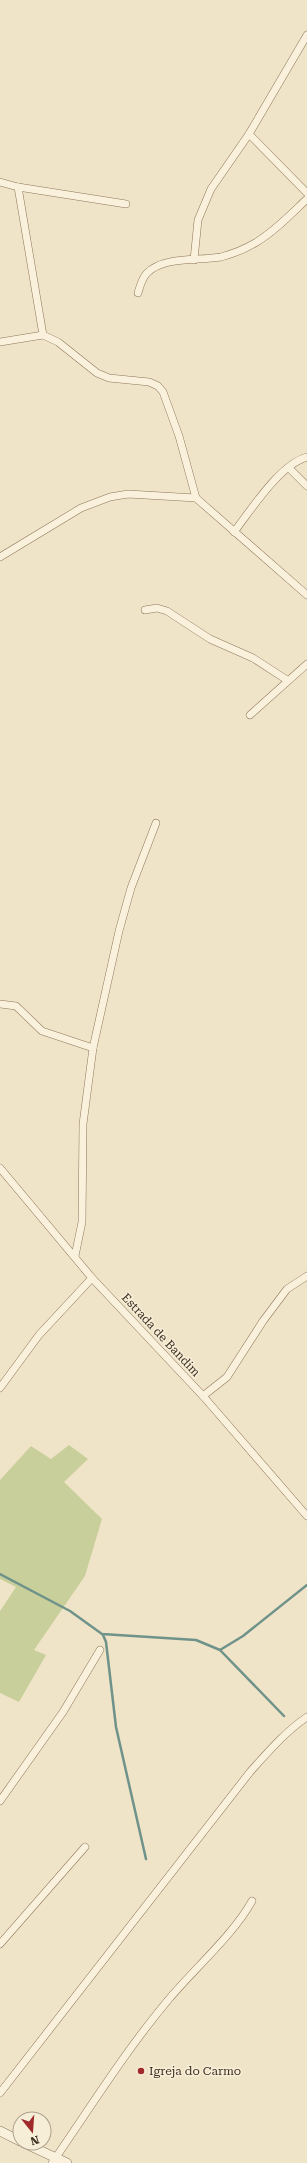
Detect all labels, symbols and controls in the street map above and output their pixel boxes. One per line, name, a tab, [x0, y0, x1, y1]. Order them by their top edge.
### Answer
street label: Estrada de Bandim	[119, 1291, 203, 1379]
place label: Igreja do Carmo	[149, 2064, 241, 2078]
marker: Igreja do Carmo	[136, 2066, 146, 2076]
north arrow	[12, 2111, 52, 2151]
text: N	[28, 2133, 41, 2148]

